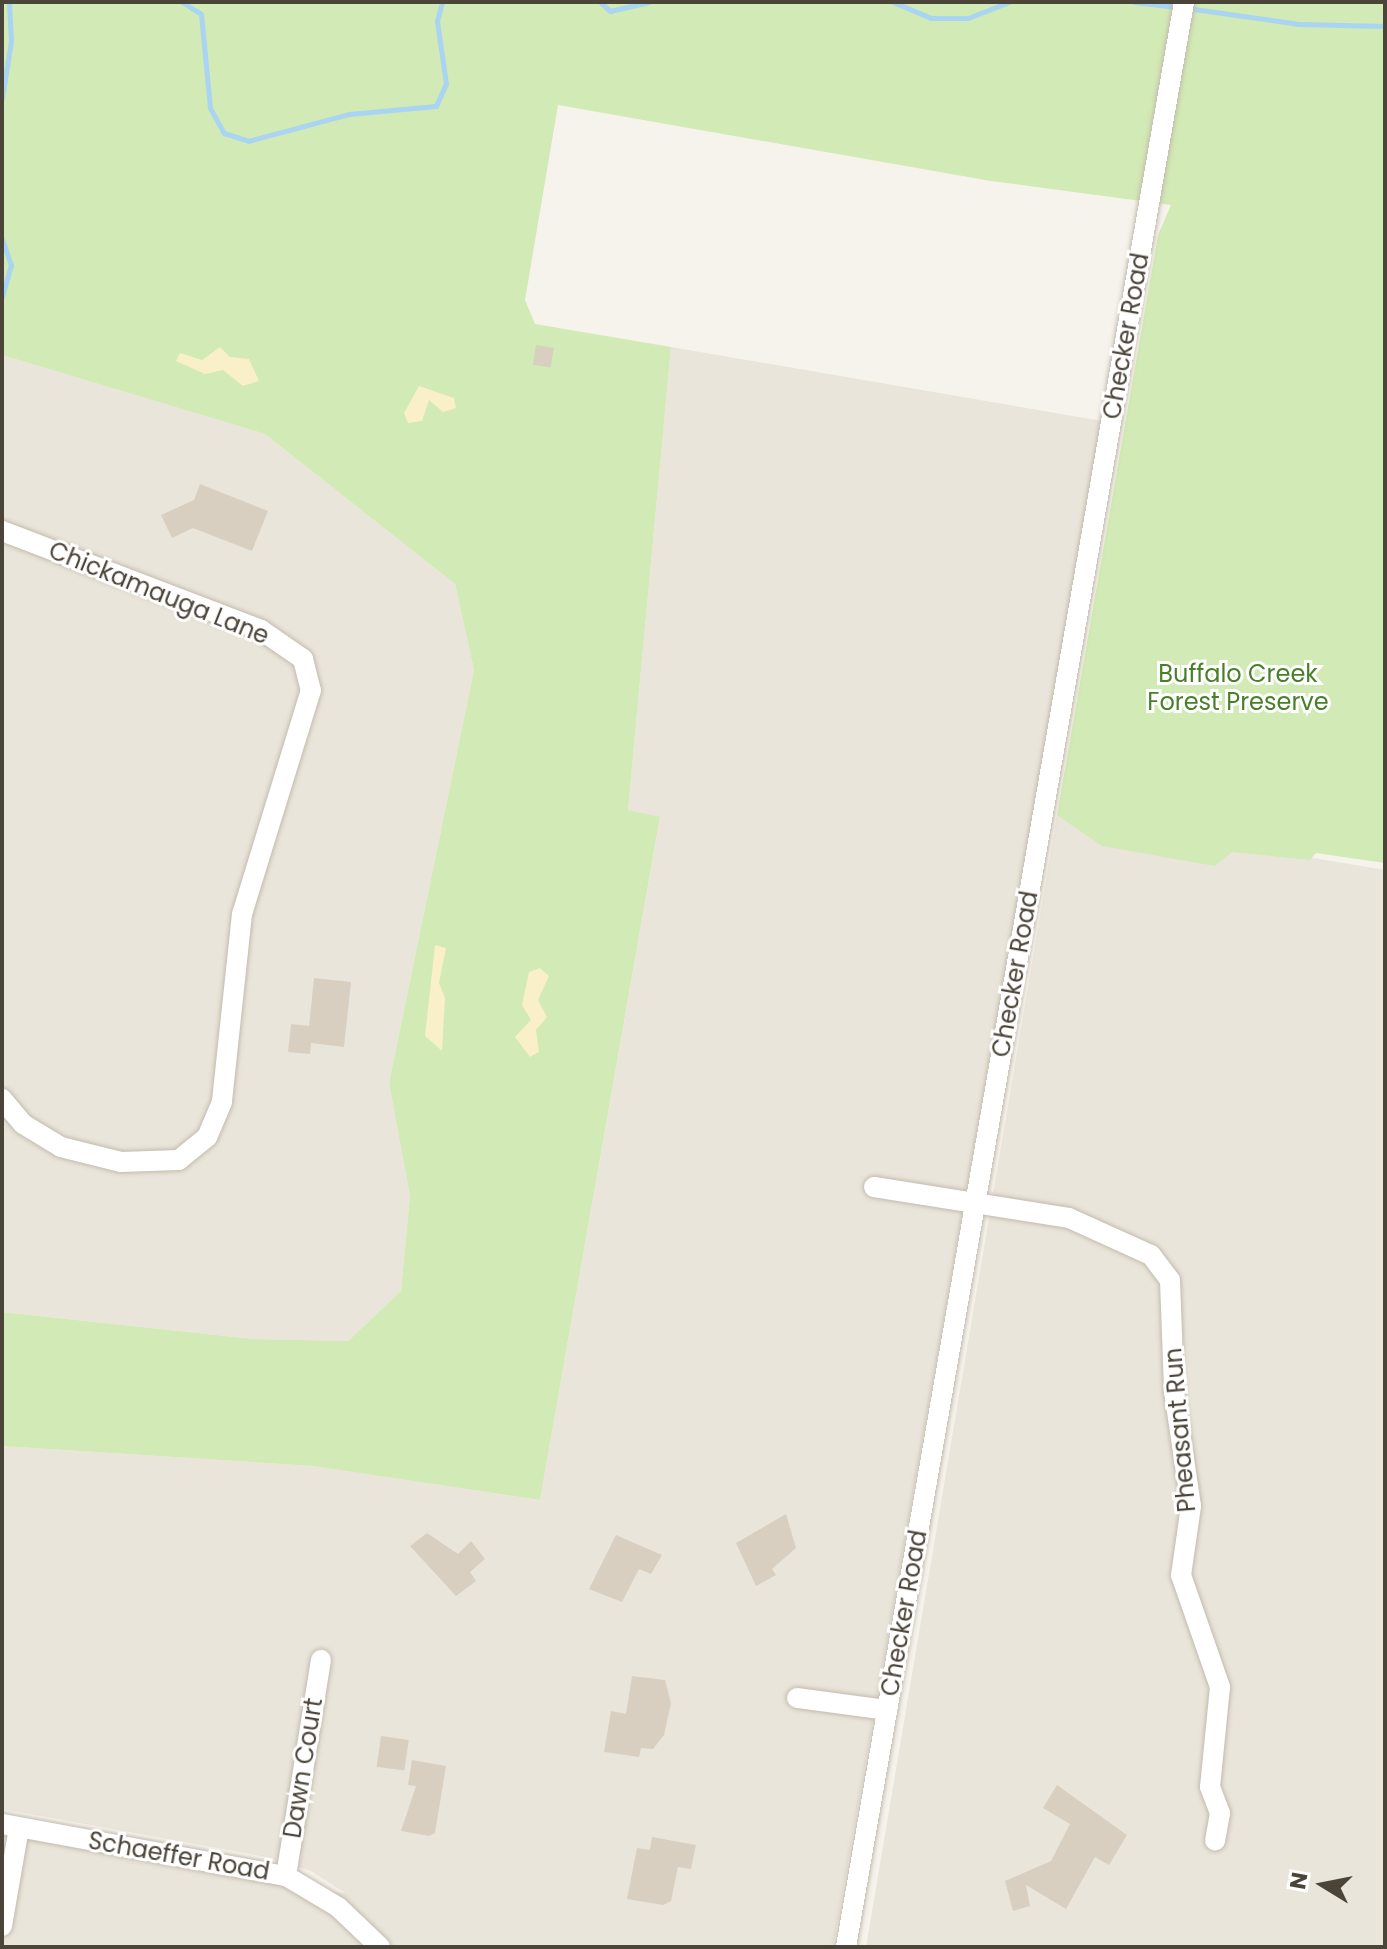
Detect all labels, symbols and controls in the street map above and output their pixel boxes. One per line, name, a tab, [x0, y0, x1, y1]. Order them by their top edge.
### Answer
street label: Checker Road	[1097, 251, 1155, 421]
street label: Chickamauga Lane	[45, 536, 273, 650]
park label: Buffalo Creek Forest Preserve	[1147, 660, 1329, 716]
street label: Checker Road	[986, 889, 1044, 1059]
street label: Pheasant Run	[1158, 1347, 1202, 1513]
street label: Checker Road	[875, 1528, 933, 1698]
street label: Dawn Court	[278, 1696, 328, 1840]
street label: Schaeffer Road	[86, 1826, 272, 1886]
north arrow	[1283, 1845, 1363, 1925]
text: N	[1282, 1870, 1316, 1892]

